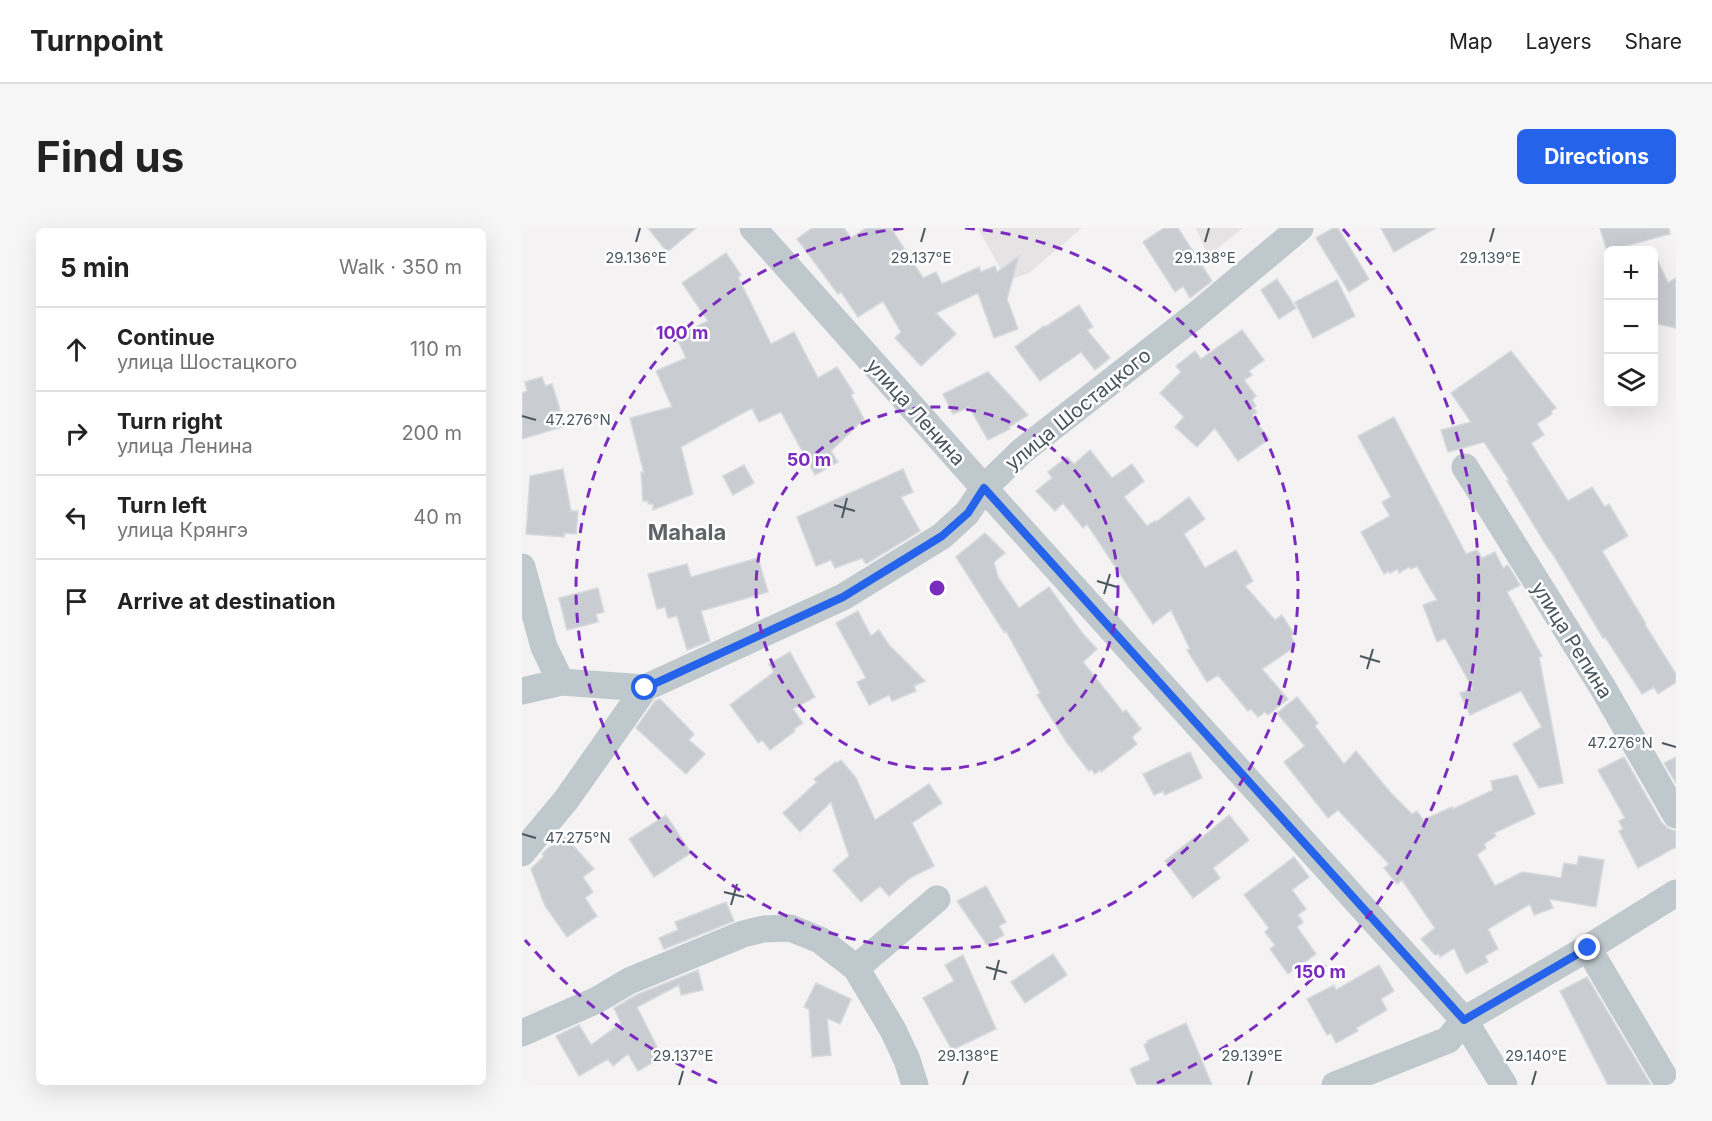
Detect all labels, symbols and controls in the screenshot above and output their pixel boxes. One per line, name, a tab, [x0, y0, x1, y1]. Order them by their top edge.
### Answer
text: Turnpoint	[30, 24, 163, 58]
text: Map	[1449, 29, 1493, 54]
text: Layers	[1526, 29, 1592, 54]
text: Share	[1625, 29, 1682, 54]
button: Directions	[1517, 129, 1676, 184]
text: Find us	[36, 131, 184, 182]
map controls	[1604, 246, 1658, 408]
button: +	[1604, 246, 1658, 300]
text: 29.136°E	[605, 248, 667, 267]
text: 29.137°E	[891, 248, 951, 267]
text: 29.138°E	[1174, 248, 1236, 267]
text: 29.139°E	[1459, 248, 1521, 267]
text: 5 min	[60, 252, 130, 283]
text: Walk · 350 m	[339, 255, 462, 279]
button: −	[1604, 300, 1658, 354]
text: 100 m	[656, 322, 708, 343]
text: Continue	[117, 324, 215, 350]
icon: ahead	[60, 333, 93, 366]
text: 110 m	[410, 337, 462, 361]
street label: улица Шостацкого	[1000, 343, 1156, 475]
text: улица Шостацкого	[117, 350, 297, 374]
street label: улица Ленина	[862, 354, 970, 470]
button: layers	[1604, 354, 1658, 408]
text: Turn right	[117, 408, 223, 434]
text: 47.276°N	[545, 410, 611, 429]
icon: right	[60, 417, 93, 450]
text: 200 m	[401, 421, 462, 445]
text: улица Ленина	[117, 434, 253, 458]
text: 50 m	[787, 449, 831, 470]
text: Turn left	[117, 492, 207, 518]
icon: left	[60, 501, 93, 534]
text: 40 m	[413, 505, 462, 529]
text: улица Крянгэ	[117, 518, 248, 542]
district label: Mahala	[648, 519, 726, 545]
street label: улица Репина	[1526, 577, 1618, 703]
centre of rings	[927, 578, 947, 598]
icon: arrive	[60, 585, 93, 618]
text: Arrive at destination	[117, 588, 336, 614]
route start	[631, 674, 657, 700]
text: 47.276°N	[1587, 733, 1653, 752]
text: 47.275°N	[545, 828, 611, 847]
route end	[1574, 934, 1600, 960]
text: 150 m	[1294, 961, 1346, 982]
text: 29.137°E	[653, 1046, 713, 1065]
text: 29.138°E	[937, 1046, 999, 1065]
text: 29.139°E	[1221, 1046, 1283, 1065]
text: 29.140°E	[1505, 1046, 1567, 1065]

